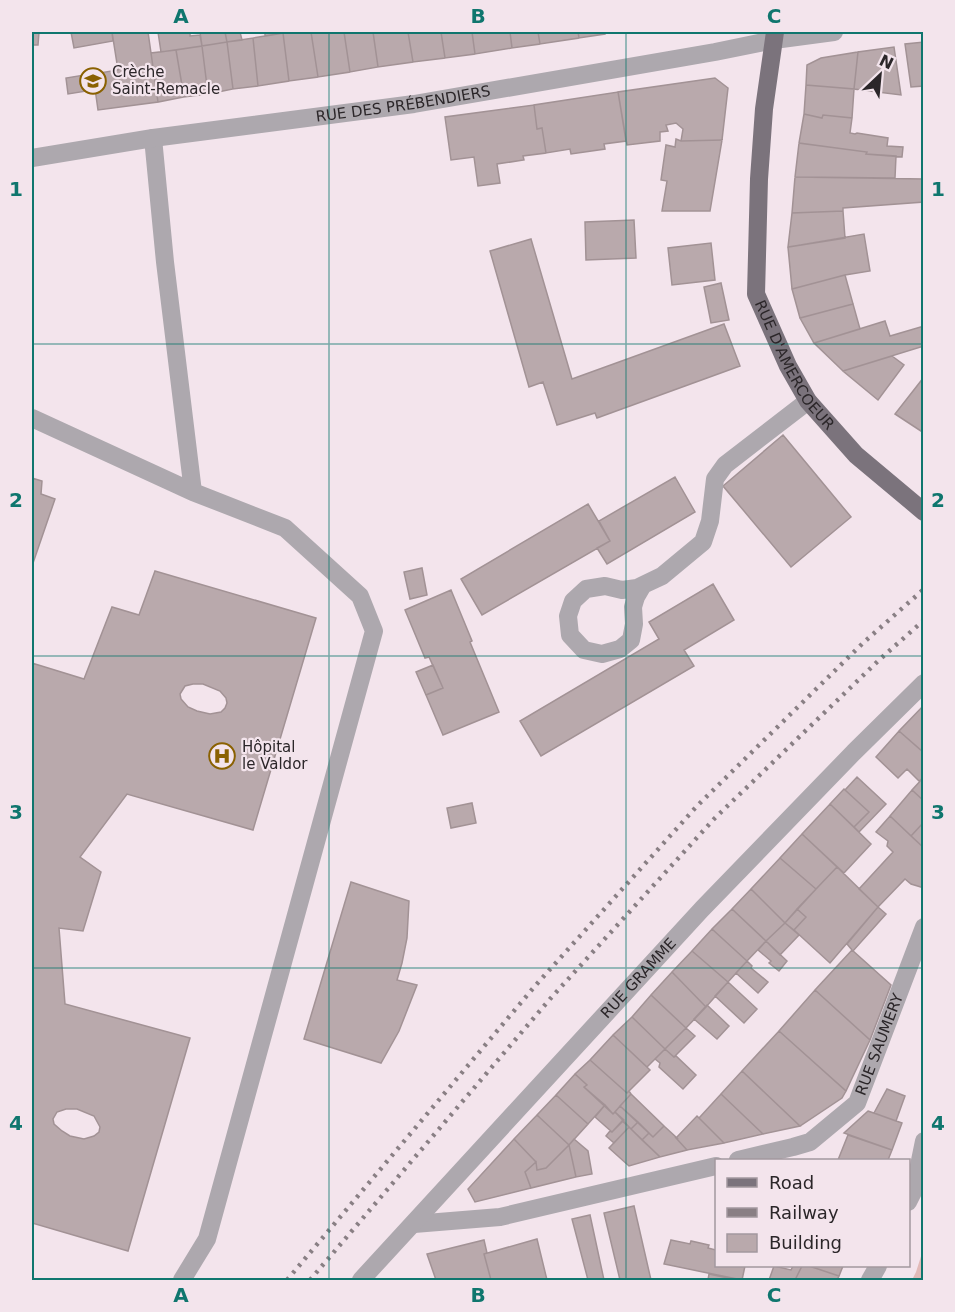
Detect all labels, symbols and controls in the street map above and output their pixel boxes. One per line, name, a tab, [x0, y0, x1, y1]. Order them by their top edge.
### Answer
text: A	[173, 4, 189, 28]
text: B	[470, 4, 486, 28]
text: C	[767, 4, 781, 28]
north arrow	[850, 45, 910, 105]
text: N	[876, 50, 897, 73]
place label: Crèche Saint-Remacle	[112, 63, 220, 98]
school or university icon: Crèche Saint-Remacle	[78, 66, 108, 96]
street label: RUE DES PRÉBENDIERS	[315, 82, 492, 126]
text: 1	[9, 177, 23, 201]
text: 1	[931, 177, 945, 201]
street label: RUE D'AMERCOEUR	[751, 297, 838, 433]
text: 2	[9, 488, 23, 512]
text: 2	[931, 488, 945, 512]
place label: Hôpital le Valdor	[242, 738, 308, 773]
hospital icon: Hôpital le Valdor	[207, 741, 237, 771]
text: 3	[9, 800, 23, 824]
text: 3	[931, 800, 945, 824]
street label: RUE GRAMME	[597, 934, 680, 1022]
street label: RUE SAUMERY	[852, 990, 907, 1098]
text: 4	[9, 1111, 23, 1135]
text: 4	[931, 1111, 945, 1135]
legend	[715, 1159, 910, 1267]
text: Road	[769, 1172, 814, 1193]
text: Railway	[769, 1202, 839, 1223]
text: Building	[769, 1232, 842, 1253]
text: A	[173, 1283, 189, 1307]
text: B	[470, 1283, 486, 1307]
text: C	[767, 1283, 781, 1307]

